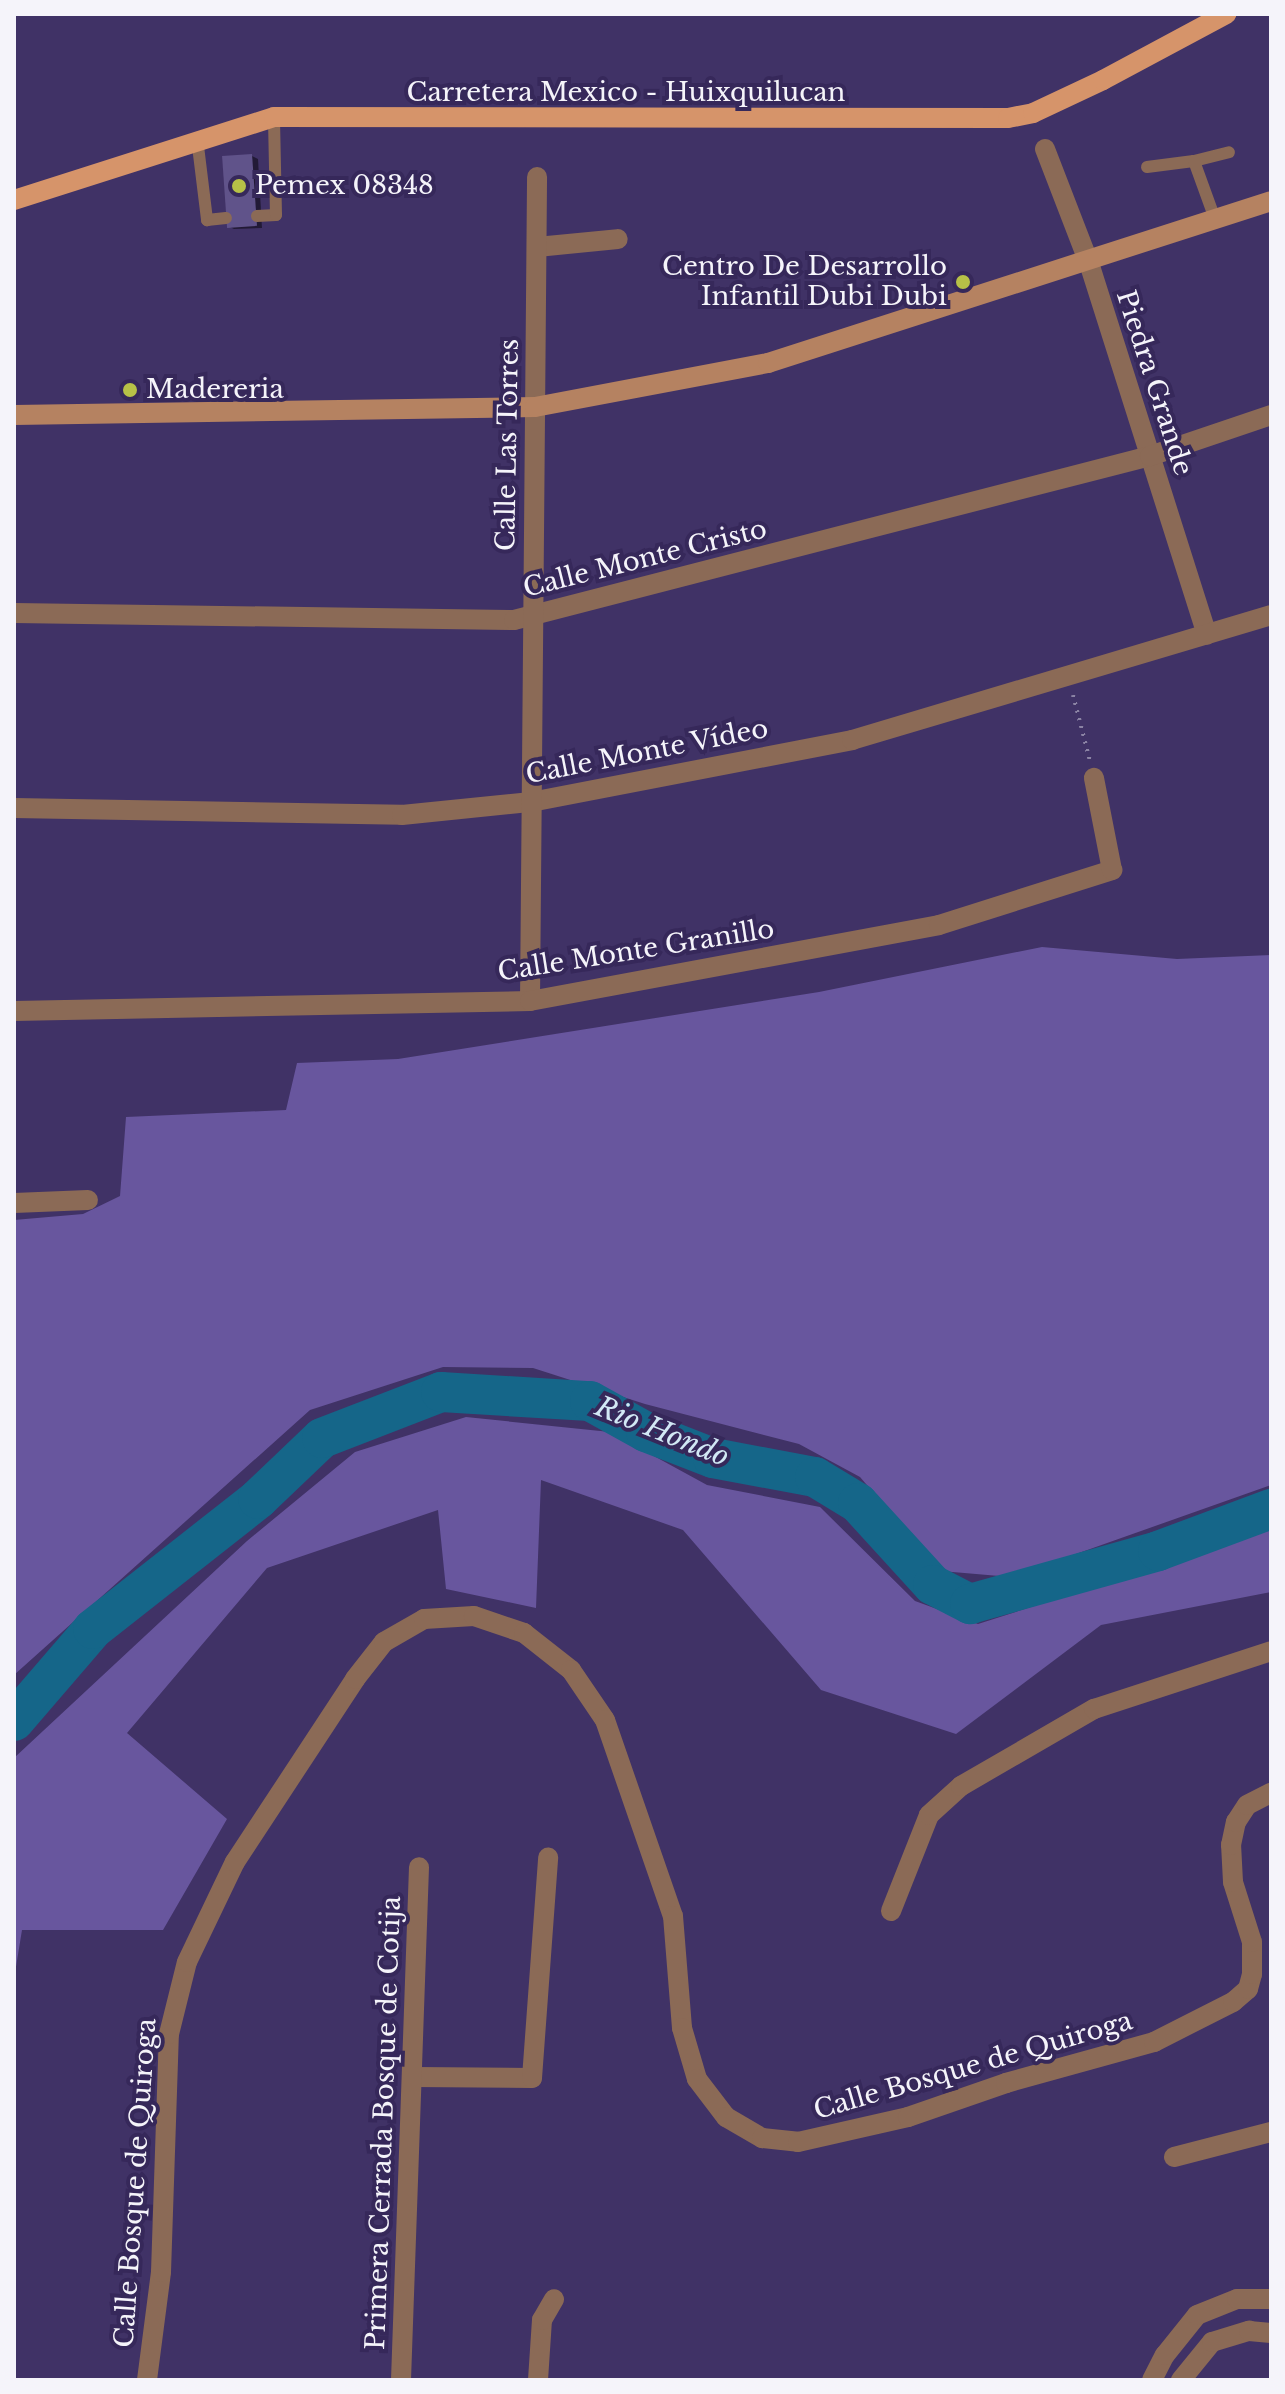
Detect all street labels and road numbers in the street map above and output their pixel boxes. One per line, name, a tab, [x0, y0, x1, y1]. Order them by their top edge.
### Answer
street label: Carretera Mexico - Huixquilucan	[406, 77, 846, 109]
street label: Piedra Grande	[1109, 286, 1199, 480]
street label: Calle Las Torres	[491, 338, 525, 552]
street label: Calle Monte Cristo	[520, 514, 770, 604]
street label: Calle Monte Vídeo	[523, 713, 771, 791]
street label: Calle Monte Granillo	[496, 914, 776, 988]
street label: Primera Cerrada Bosque de Cotija	[360, 1895, 408, 2351]
street label: Calle Bosque de Quiroga	[810, 2006, 1136, 2126]
street label: Calle Bosque de Quiroga	[109, 2017, 163, 2349]

